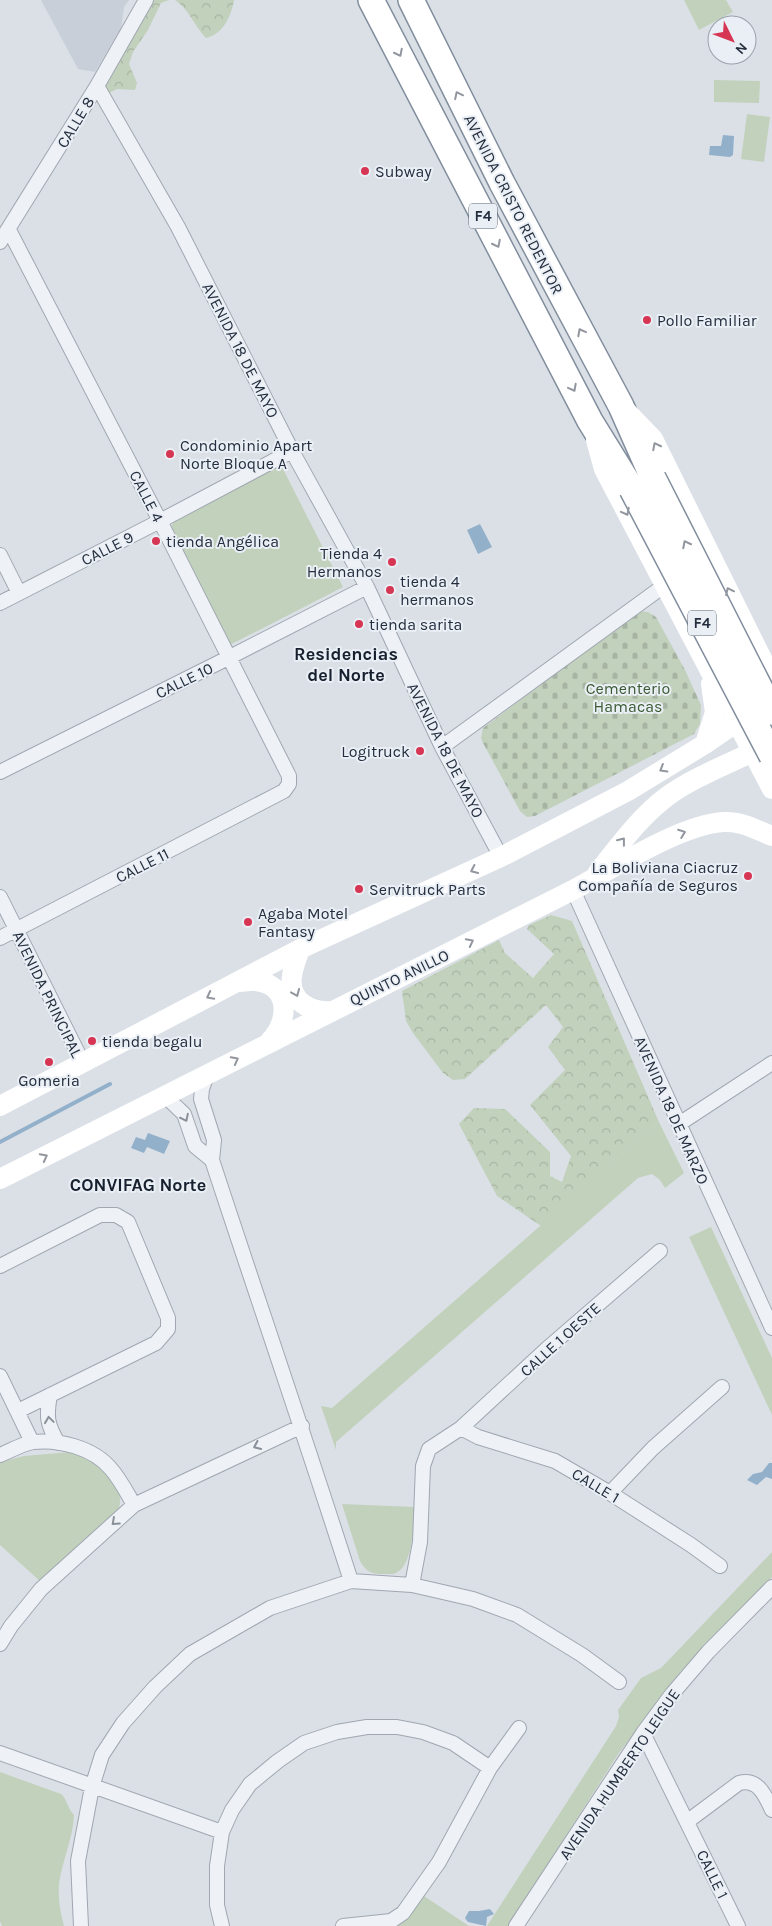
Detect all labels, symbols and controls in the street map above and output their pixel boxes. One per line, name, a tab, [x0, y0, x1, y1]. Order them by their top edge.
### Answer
north arrow	[707, 15, 757, 65]
text: N	[732, 39, 751, 58]
one-way arrow	[393, 48, 403, 57]
one-way arrow	[454, 91, 464, 100]
street label: CALLE 8	[53, 93, 98, 151]
street label: AVENIDA CRISTO REDENTOR	[460, 111, 567, 297]
place label: Subway	[375, 162, 432, 181]
marker: Subway	[359, 165, 371, 177]
road number: F4	[469, 204, 497, 228]
one-way arrow	[491, 239, 501, 248]
street label: AVENIDA 18 DE MAYO	[198, 279, 283, 421]
place label: Pollo Familiar	[657, 311, 757, 330]
marker: Pollo Familiar	[641, 314, 653, 326]
one-way arrow	[577, 328, 587, 337]
one-way arrow	[567, 383, 577, 392]
place label: Condominio Apart Norte Bloque A	[180, 436, 312, 473]
one-way arrow	[652, 442, 662, 451]
marker: Condominio Apart Norte Bloque A	[164, 448, 176, 460]
street label: CALLE 4	[125, 467, 168, 525]
one-way arrow	[620, 506, 630, 515]
street label: CALLE 9	[78, 527, 137, 570]
place label: tienda Angélica	[166, 532, 279, 551]
marker: tienda Angélica	[150, 535, 162, 547]
one-way arrow	[682, 540, 692, 549]
place label: Tienda 4 Hermanos	[307, 544, 382, 581]
marker: Tienda 4 Hermanos	[386, 556, 398, 568]
place label: tienda 4 hermanos	[400, 572, 474, 609]
marker: tienda 4 hermanos	[384, 584, 396, 596]
one-way arrow	[725, 588, 735, 597]
road number: F4	[688, 610, 716, 636]
place label: tienda sarita	[369, 615, 462, 634]
marker: tienda sarita	[353, 618, 365, 630]
district label: Residencias del Norte	[294, 643, 398, 686]
street label: CALLE 10	[152, 658, 216, 702]
street label: AVENIDA 18 DE MAYO	[403, 679, 488, 821]
park label: Cementerio Hamacas	[586, 679, 670, 716]
place label: Logitruck	[341, 742, 410, 761]
marker: Logitruck	[414, 745, 426, 757]
one-way arrow	[660, 763, 669, 773]
one-way arrow	[678, 829, 686, 839]
one-way arrow	[617, 838, 625, 847]
street label: CALLE 11	[112, 844, 172, 887]
place label: La Boliviana Ciacruz Compañía de Seguros	[578, 858, 738, 895]
one-way arrow	[470, 864, 479, 874]
marker: La Boliviana Ciacruz Compañía de Seguros	[742, 870, 754, 882]
place label: Servitruck Parts	[369, 880, 486, 899]
marker: Servitruck Parts	[353, 883, 365, 895]
place label: Agaba Motel Fantasy	[258, 904, 348, 941]
marker: Agaba Motel Fantasy	[242, 916, 254, 928]
street label: AVENIDA PRINCIPAL	[9, 928, 87, 1061]
one-way arrow	[465, 938, 474, 948]
street label: QUINTO ANILLO	[346, 945, 452, 1010]
one-way arrow	[289, 988, 300, 997]
one-way arrow	[206, 990, 215, 1000]
place label: tienda begalu	[102, 1032, 202, 1051]
street label: AVENIDA 18 DE MARZO	[630, 1033, 713, 1187]
marker: tienda begalu	[86, 1035, 98, 1047]
marker: Gomeria	[43, 1056, 55, 1068]
one-way arrow	[230, 1056, 239, 1066]
place label: Gomeria	[18, 1071, 80, 1090]
one-way arrow	[178, 1113, 189, 1122]
one-way arrow	[38, 1153, 47, 1163]
district label: CONVIFAG Norte	[70, 1174, 206, 1196]
street label: CALLE 1 OESTE	[516, 1298, 605, 1381]
one-way arrow	[44, 1415, 54, 1424]
one-way arrow	[253, 1440, 262, 1451]
street label: CALLE 1	[569, 1464, 623, 1507]
one-way arrow	[111, 1516, 120, 1525]
street label: AVENIDA HUMBERTO LEIGUE	[555, 1685, 684, 1863]
street label: CALLE 1	[693, 1847, 732, 1902]

